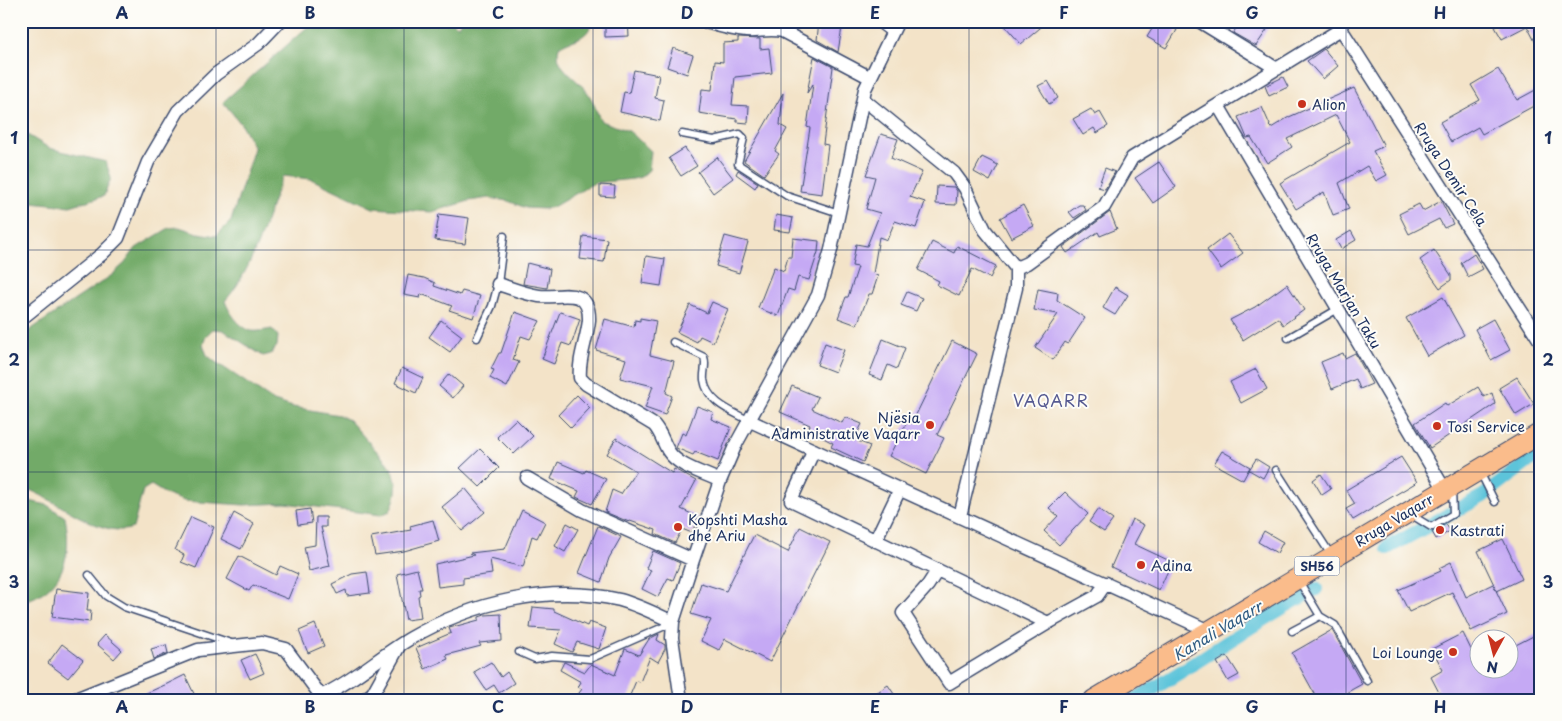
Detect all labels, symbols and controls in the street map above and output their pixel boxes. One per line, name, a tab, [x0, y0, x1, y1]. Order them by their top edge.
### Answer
text: A	[116, 0, 129, 24]
text: B	[305, 0, 316, 24]
text: C	[492, 0, 504, 24]
text: D	[681, 0, 693, 24]
text: E	[870, 0, 880, 24]
text: F	[1059, 0, 1069, 24]
text: G	[1245, 0, 1259, 24]
text: H	[1434, 0, 1446, 24]
place label: Alion	[1312, 94, 1346, 115]
marker: Alion	[1296, 98, 1308, 110]
street label: Rruga Demir Cela	[1409, 118, 1493, 230]
text: 1	[10, 125, 18, 149]
text: 1	[1544, 125, 1552, 149]
street label: Rruga Marjan Taku	[1301, 229, 1387, 353]
text: 2	[8, 347, 20, 371]
text: 2	[1542, 347, 1554, 371]
district label: VAQARR	[1013, 388, 1089, 412]
place label: Njësia Administrative Vaqarr	[771, 407, 921, 444]
place label: Tosi Service	[1447, 416, 1525, 437]
marker: Njësia Administrative Vaqarr	[924, 419, 936, 431]
marker: Tosi Service	[1431, 420, 1443, 432]
street label: Rruga Vaqarr	[1351, 488, 1438, 552]
place label: Kopshti Masha dhe Ariu	[688, 509, 788, 546]
place label: Kastrati	[1450, 520, 1505, 541]
marker: Kopshti Masha dhe Ariu	[672, 521, 684, 533]
marker: Kastrati	[1434, 524, 1446, 536]
place label: Adina	[1151, 555, 1192, 576]
road number: SH56	[1294, 556, 1340, 576]
marker: Adina	[1135, 559, 1147, 571]
text: 3	[9, 569, 19, 593]
text: 3	[1543, 569, 1553, 593]
water label: Kanali Vaqarr	[1168, 593, 1268, 666]
north arrow	[1470, 628, 1520, 678]
place label: Loi Lounge	[1372, 642, 1443, 663]
marker: Loi Lounge	[1447, 646, 1459, 658]
text: N	[1486, 656, 1499, 678]
text: A	[116, 694, 129, 718]
text: B	[305, 694, 316, 718]
text: C	[492, 694, 504, 718]
text: D	[681, 694, 693, 718]
text: E	[870, 694, 880, 718]
text: F	[1059, 694, 1069, 718]
text: G	[1245, 694, 1259, 718]
text: H	[1434, 694, 1446, 718]

